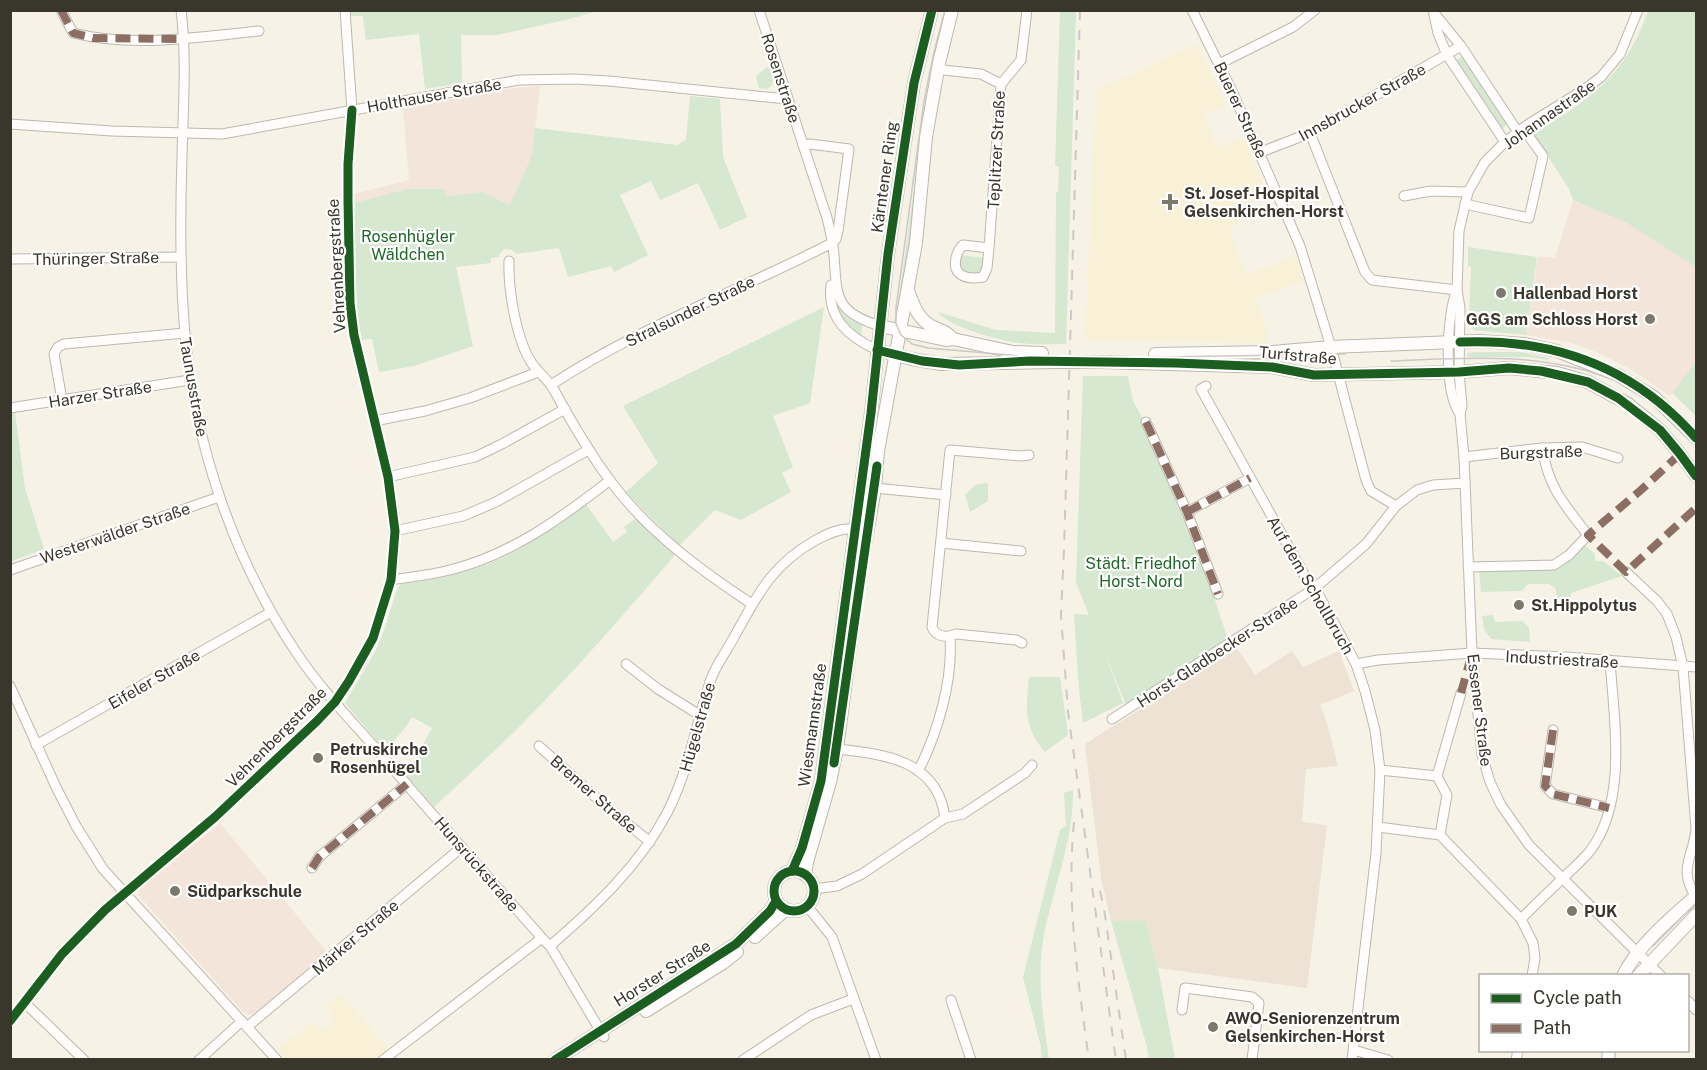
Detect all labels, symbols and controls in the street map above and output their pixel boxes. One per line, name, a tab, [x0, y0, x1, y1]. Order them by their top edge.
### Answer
street label: Rosenstraße	[757, 31, 804, 125]
street label: Buerer Straße	[1210, 59, 1271, 162]
street label: Innsbrucker Straße	[1295, 60, 1429, 145]
street label: Holthauser Straße	[365, 74, 503, 117]
street label: Johannastraße	[1500, 76, 1599, 153]
street label: Teplitzer Straße	[984, 90, 1009, 210]
street label: Kärntener Ring	[867, 120, 902, 234]
place label: St. Josef-Hospital Gelsenkirchen-Horst	[1184, 184, 1344, 221]
marker: St. Josef-Hospital Gelsenkirchen-Horst	[1161, 193, 1179, 211]
street label: Vehrenbergstraße	[323, 198, 350, 334]
park label: Rosenhügler Wäldchen	[361, 227, 455, 264]
street label: Thüringer Straße	[33, 248, 159, 269]
street label: Stralsunder Straße	[622, 272, 758, 351]
place label: Hallenbad Horst	[1513, 284, 1638, 303]
marker: Hallenbad Horst	[1494, 286, 1508, 300]
place label: GGS am Schloss Horst	[1466, 310, 1638, 329]
marker: GGS am Schloss Horst	[1643, 312, 1657, 326]
street label: Taunusstraße	[175, 336, 212, 438]
street label: Turfstraße	[1258, 343, 1338, 368]
street label: Harzer Straße	[47, 377, 153, 412]
street label: Burgstraße	[1499, 442, 1583, 463]
street label: Westerwälder Straße	[38, 499, 193, 568]
street label: Auf dem Schollbruch	[1263, 513, 1358, 658]
park label: Städt. Friedhof Horst-Nord	[1085, 554, 1197, 591]
street label: Horst-Gladbecker-Straße	[1133, 593, 1301, 712]
place label: St.Hippolytus	[1531, 596, 1637, 615]
marker: St.Hippolytus	[1512, 598, 1526, 612]
street label: Eifeler Straße	[105, 646, 203, 713]
street label: Industriestraße	[1505, 647, 1619, 672]
street label: Essener Straße	[1463, 653, 1496, 767]
street label: Wiesmannstraße	[794, 662, 831, 788]
street label: Hügelstraße	[676, 680, 719, 774]
street label: Vehrenbergstraße	[222, 683, 331, 792]
place label: Petruskirche Rosenhügel	[330, 740, 428, 777]
marker: Petruskirche Rosenhügel	[311, 751, 325, 765]
street label: Bremer Straße	[546, 751, 641, 837]
street label: Hunsrückstraße	[430, 813, 523, 916]
place label: Südparkschule	[187, 882, 302, 901]
marker: Südparkschule	[168, 884, 182, 898]
street label: Märker Straße	[308, 896, 402, 979]
place label: PUK	[1584, 902, 1618, 921]
marker: PUK	[1565, 904, 1579, 918]
street label: Horster Straße	[610, 936, 714, 1011]
legend	[1479, 974, 1689, 1052]
text: Cycle path	[1533, 987, 1622, 1008]
place label: AWO-Seniorenzentrum Gelsenkirchen-Horst	[1225, 1009, 1400, 1046]
text: Path	[1533, 1017, 1571, 1038]
marker: AWO-Seniorenzentrum Gelsenkirchen-Horst	[1206, 1020, 1220, 1034]

